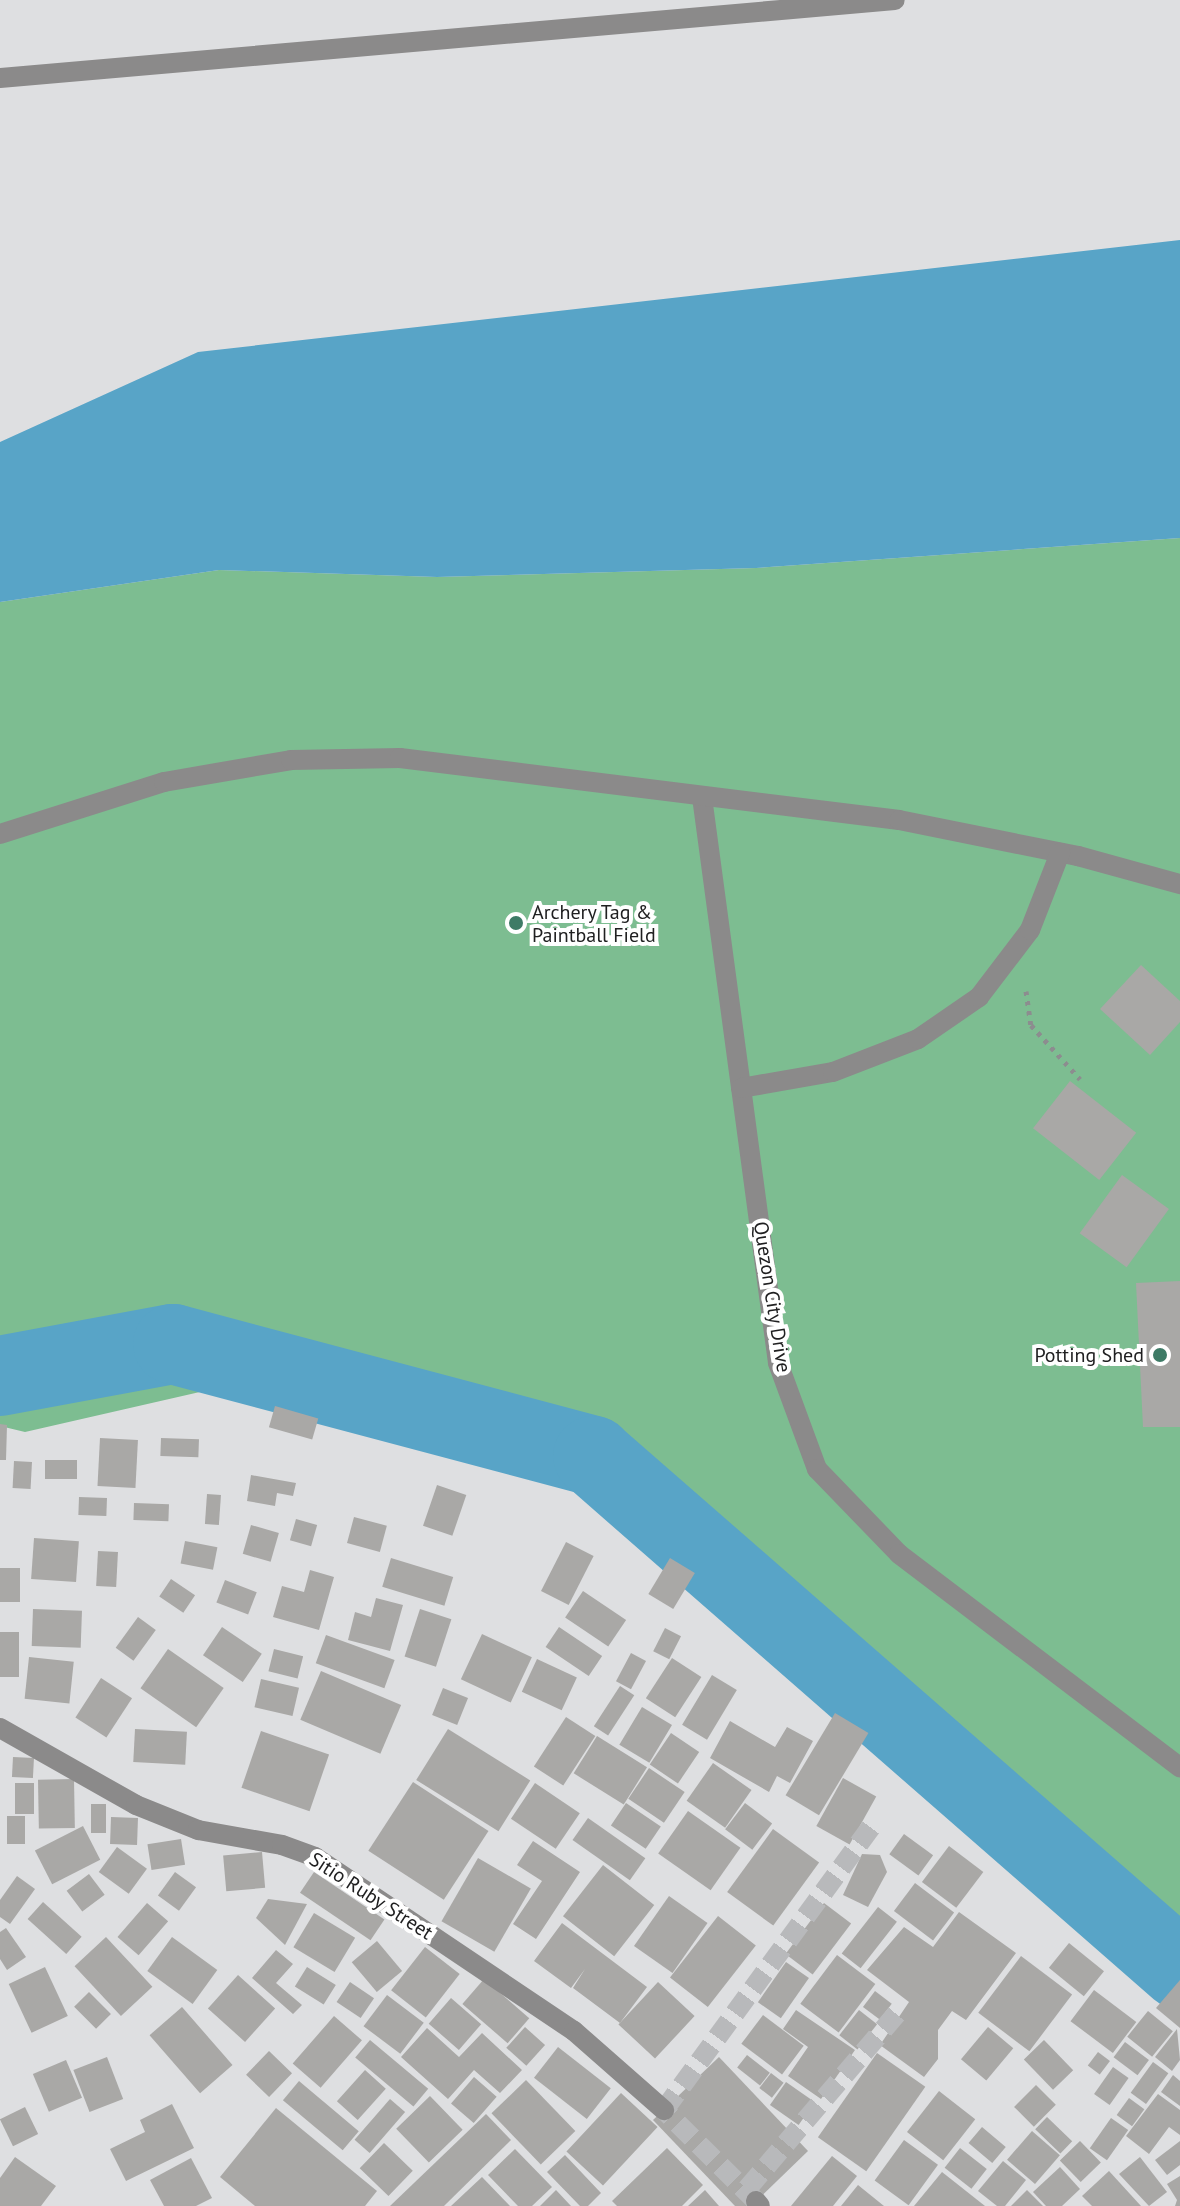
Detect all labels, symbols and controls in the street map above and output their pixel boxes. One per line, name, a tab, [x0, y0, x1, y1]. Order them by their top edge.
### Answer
place label: Archery Tag & Paintball Field	[532, 900, 656, 947]
marker: Archery Tag & Paintball Field	[507, 914, 525, 932]
street label: Quezon City Drive	[748, 1220, 796, 1374]
place label: Potting Shed	[1034, 1343, 1144, 1367]
marker: Potting Shed	[1151, 1346, 1169, 1364]
street label: Sitio Ruby Street	[305, 1847, 437, 1945]

